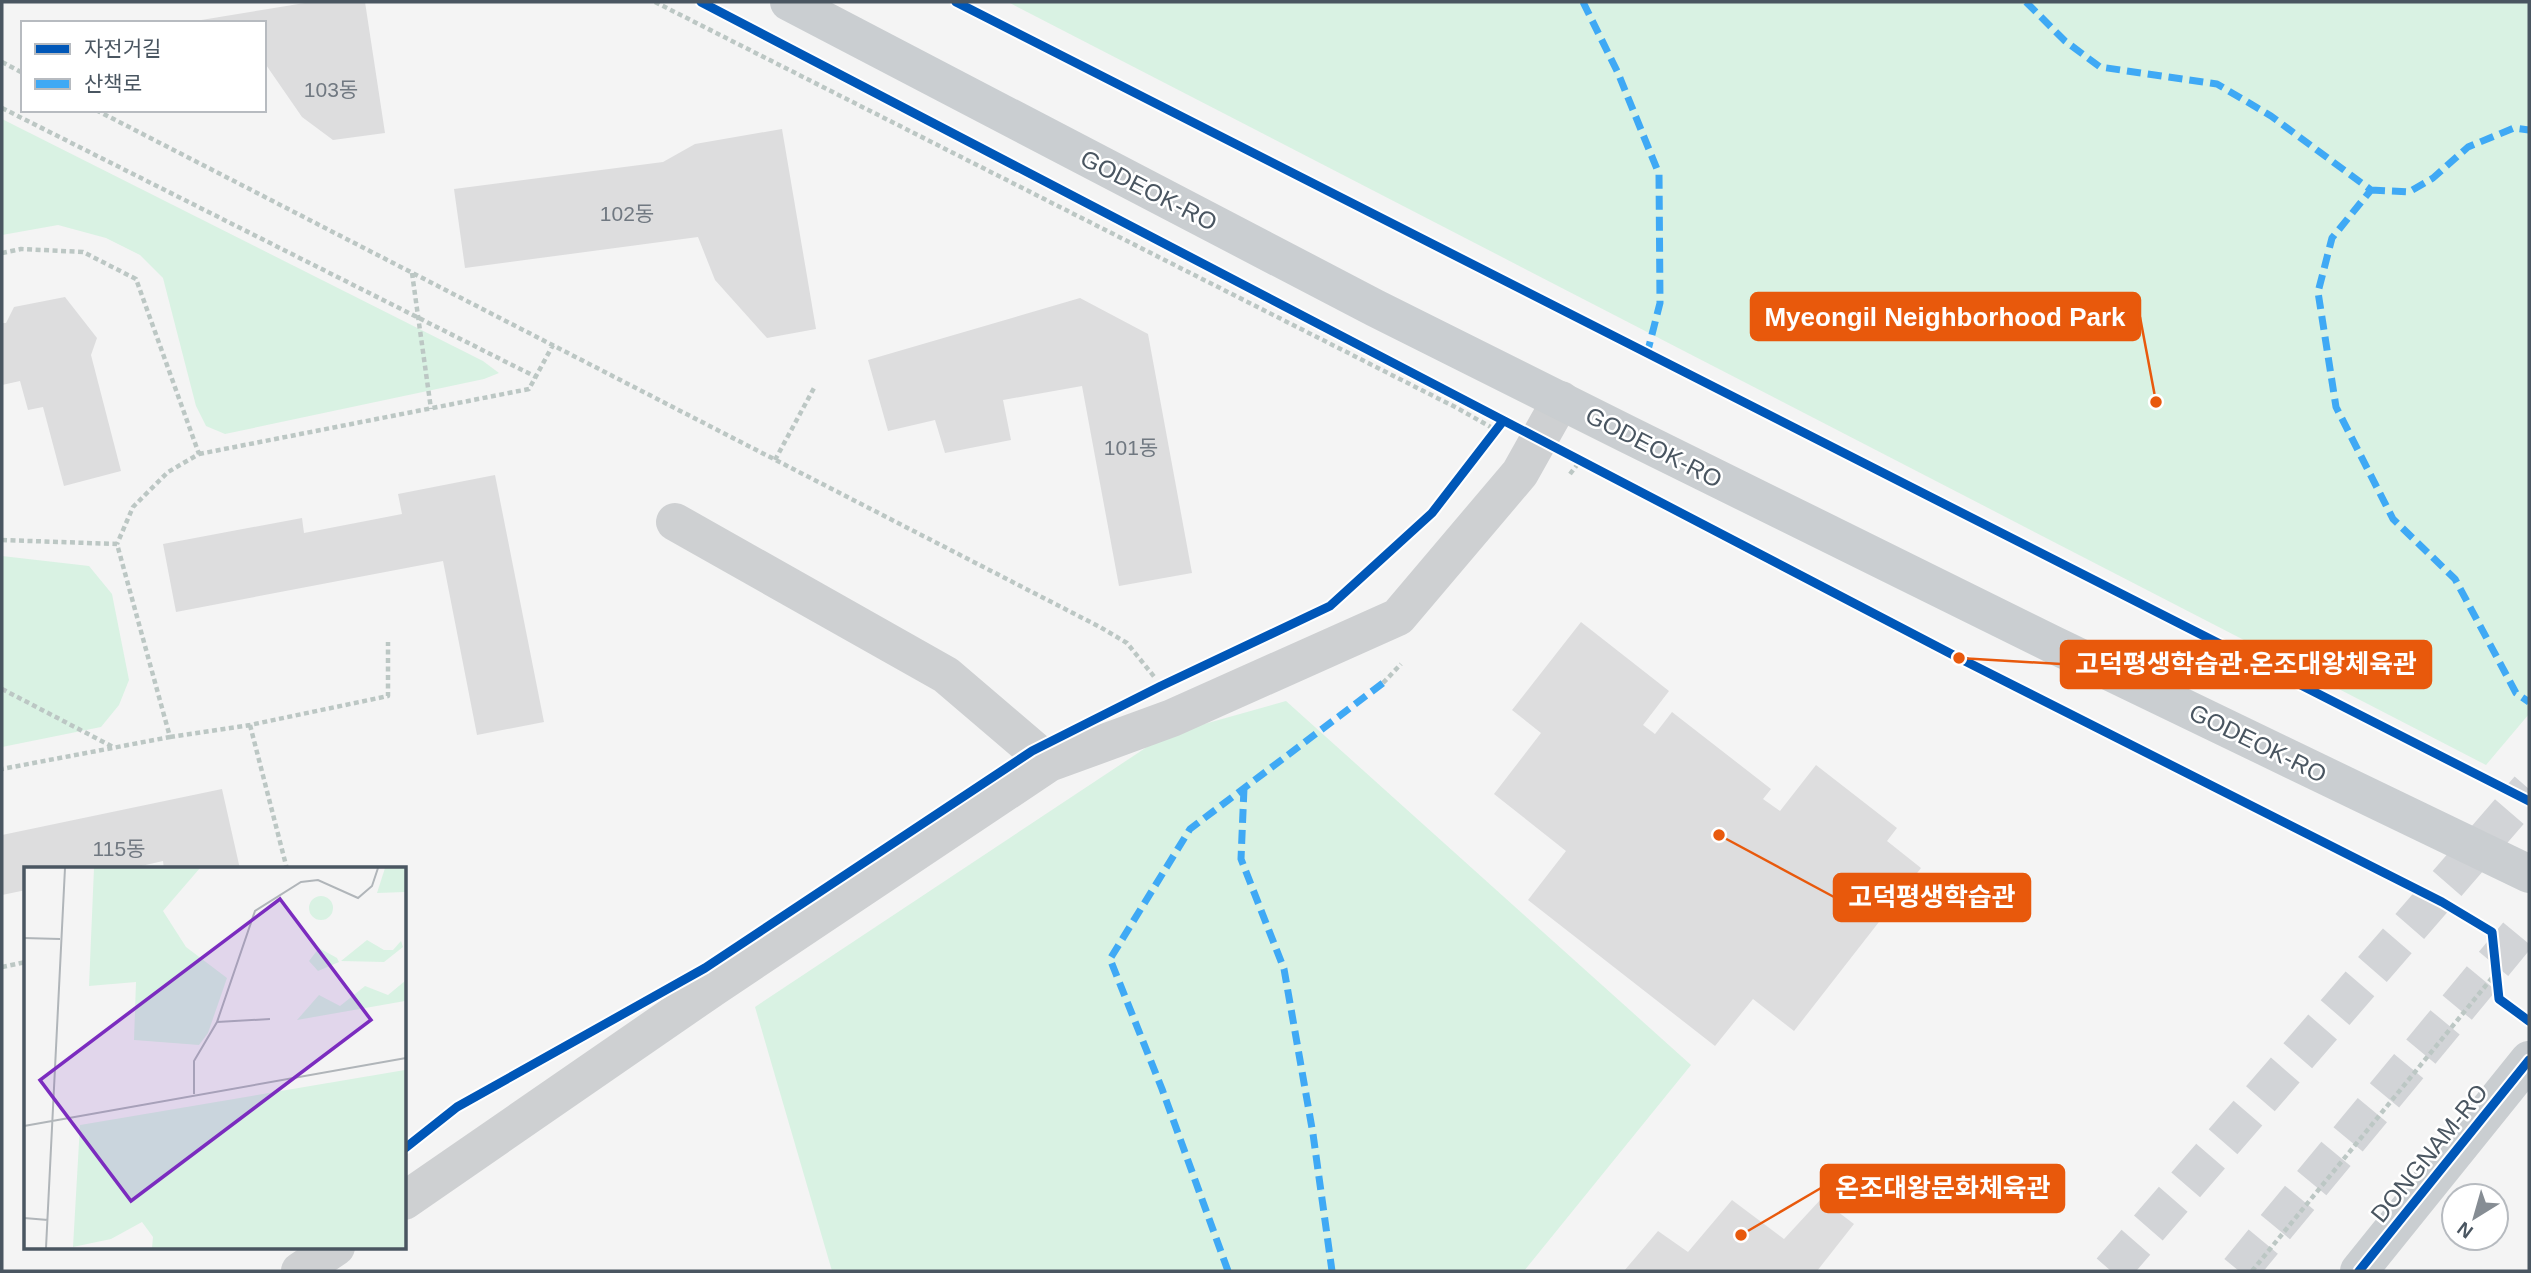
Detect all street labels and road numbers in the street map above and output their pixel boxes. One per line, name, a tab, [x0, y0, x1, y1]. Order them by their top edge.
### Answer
street label: GODEOK-RO	[1076, 144, 1222, 236]
street label: GODEOK-RO	[1581, 401, 1727, 493]
street label: GODEOK-RO	[2185, 698, 2331, 788]
street label: DONGNAM-RO	[2365, 1079, 2493, 1227]

